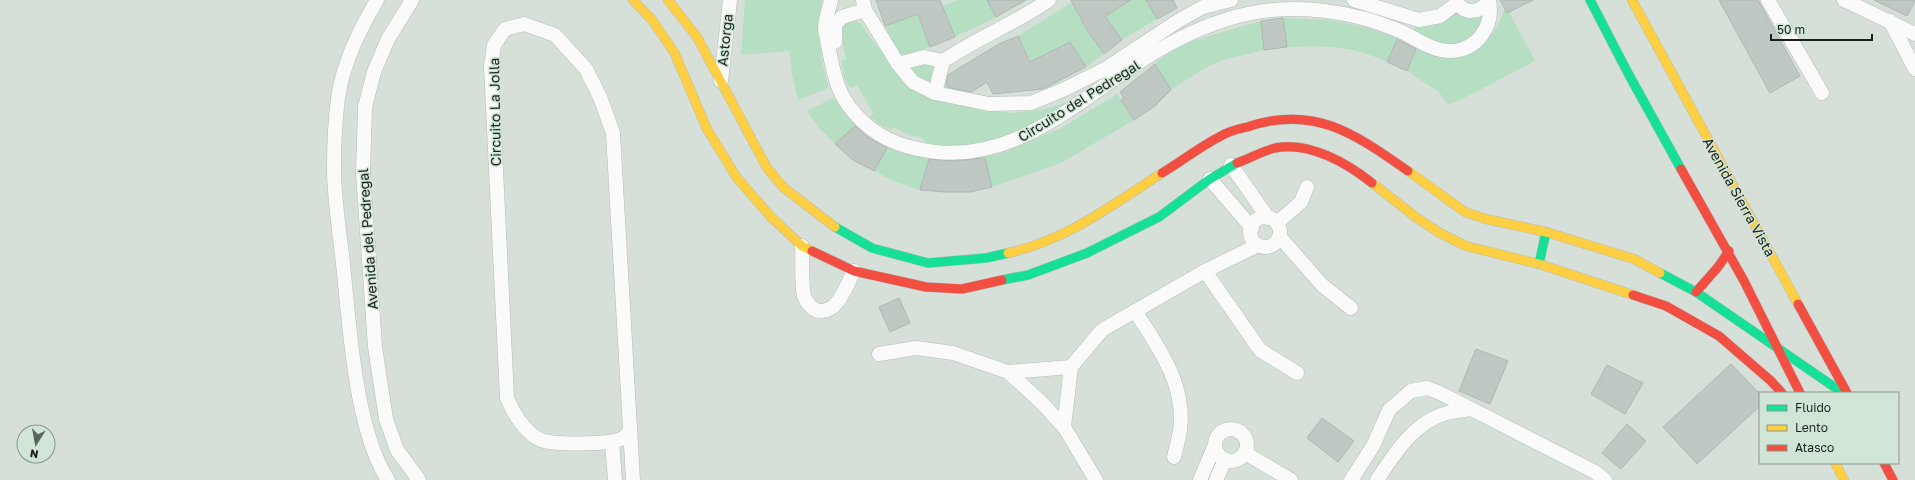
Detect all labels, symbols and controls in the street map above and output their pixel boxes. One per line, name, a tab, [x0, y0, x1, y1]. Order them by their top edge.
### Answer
street label: Astorga	[713, 13, 736, 67]
scale bar	[1771, 16, 1872, 42]
text: 50 m	[1777, 22, 1805, 37]
street label: Circuito del Pedregal	[1015, 56, 1143, 145]
street label: Circuito La Jolla	[485, 58, 504, 166]
street label: Avenida Sierra Vista	[1700, 134, 1779, 259]
street label: Avenida del Pedregal	[354, 168, 381, 310]
legend	[1759, 392, 1899, 464]
text: Fluido	[1795, 400, 1831, 415]
text: Lento	[1795, 420, 1828, 435]
north arrow	[16, 424, 56, 464]
text: Atasco	[1795, 440, 1834, 455]
text: N	[29, 447, 39, 461]

